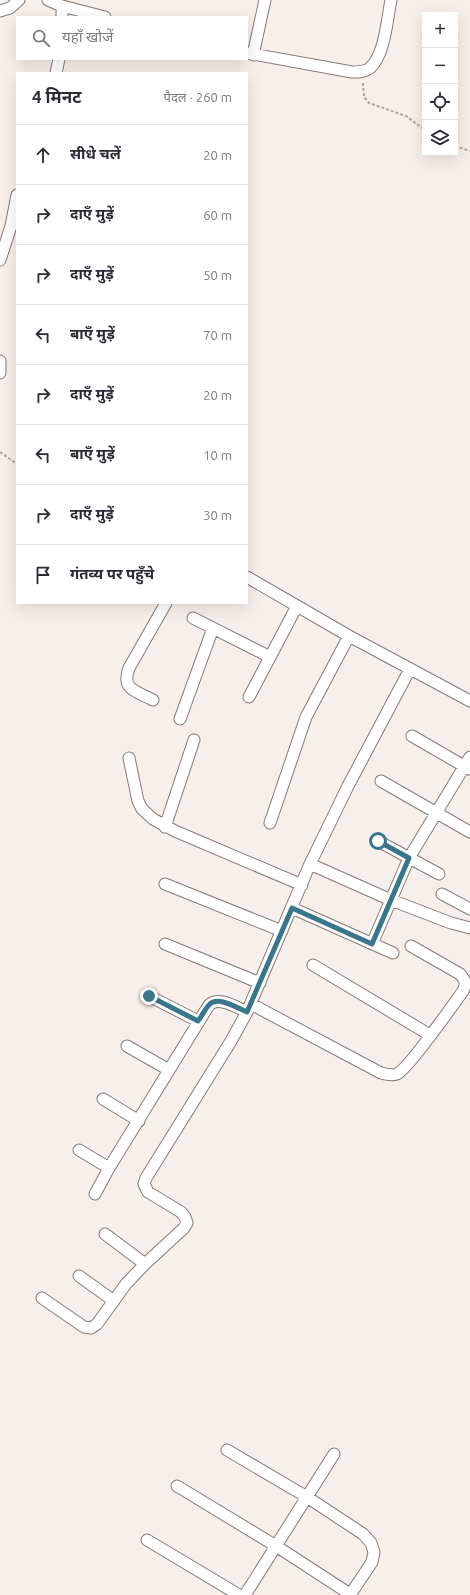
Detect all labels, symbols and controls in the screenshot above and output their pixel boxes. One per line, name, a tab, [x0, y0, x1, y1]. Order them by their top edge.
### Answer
map controls	[422, 12, 458, 156]
button: +	[422, 12, 458, 48]
search box	[16, 16, 248, 60]
icon: search	[30, 27, 52, 49]
text: यहाँ खोजें	[62, 28, 113, 45]
button: −	[422, 48, 458, 84]
button: locate	[422, 84, 458, 120]
text: 4 मिनट	[32, 87, 81, 106]
text: पैदल · 260 m	[164, 90, 232, 104]
button: layers	[422, 120, 458, 156]
icon: ahead	[32, 144, 54, 166]
text: सीधे चलें	[70, 145, 121, 162]
text: 20 m	[203, 148, 232, 162]
icon: right	[32, 204, 54, 226]
text: दाएँ मुड़ें	[70, 205, 114, 222]
text: 60 m	[203, 208, 232, 222]
icon: right	[32, 264, 54, 286]
text: दाएँ मुड़ें	[70, 265, 114, 282]
text: 50 m	[203, 268, 232, 282]
icon: left	[32, 324, 54, 346]
text: बाएँ मुड़ें	[70, 325, 115, 342]
text: 70 m	[203, 328, 232, 342]
icon: right	[32, 384, 54, 406]
text: दाएँ मुड़ें	[70, 385, 114, 402]
text: 20 m	[203, 388, 232, 402]
icon: left	[32, 444, 54, 466]
text: बाएँ मुड़ें	[70, 445, 115, 462]
text: 10 m	[203, 448, 232, 462]
icon: right	[32, 504, 54, 526]
text: दाएँ मुड़ें	[70, 505, 114, 522]
text: 30 m	[203, 508, 232, 522]
icon: arrive	[32, 564, 54, 586]
text: गंतव्य पर पहुँचे	[70, 565, 154, 582]
route start	[369, 832, 387, 850]
route end	[140, 987, 158, 1005]

